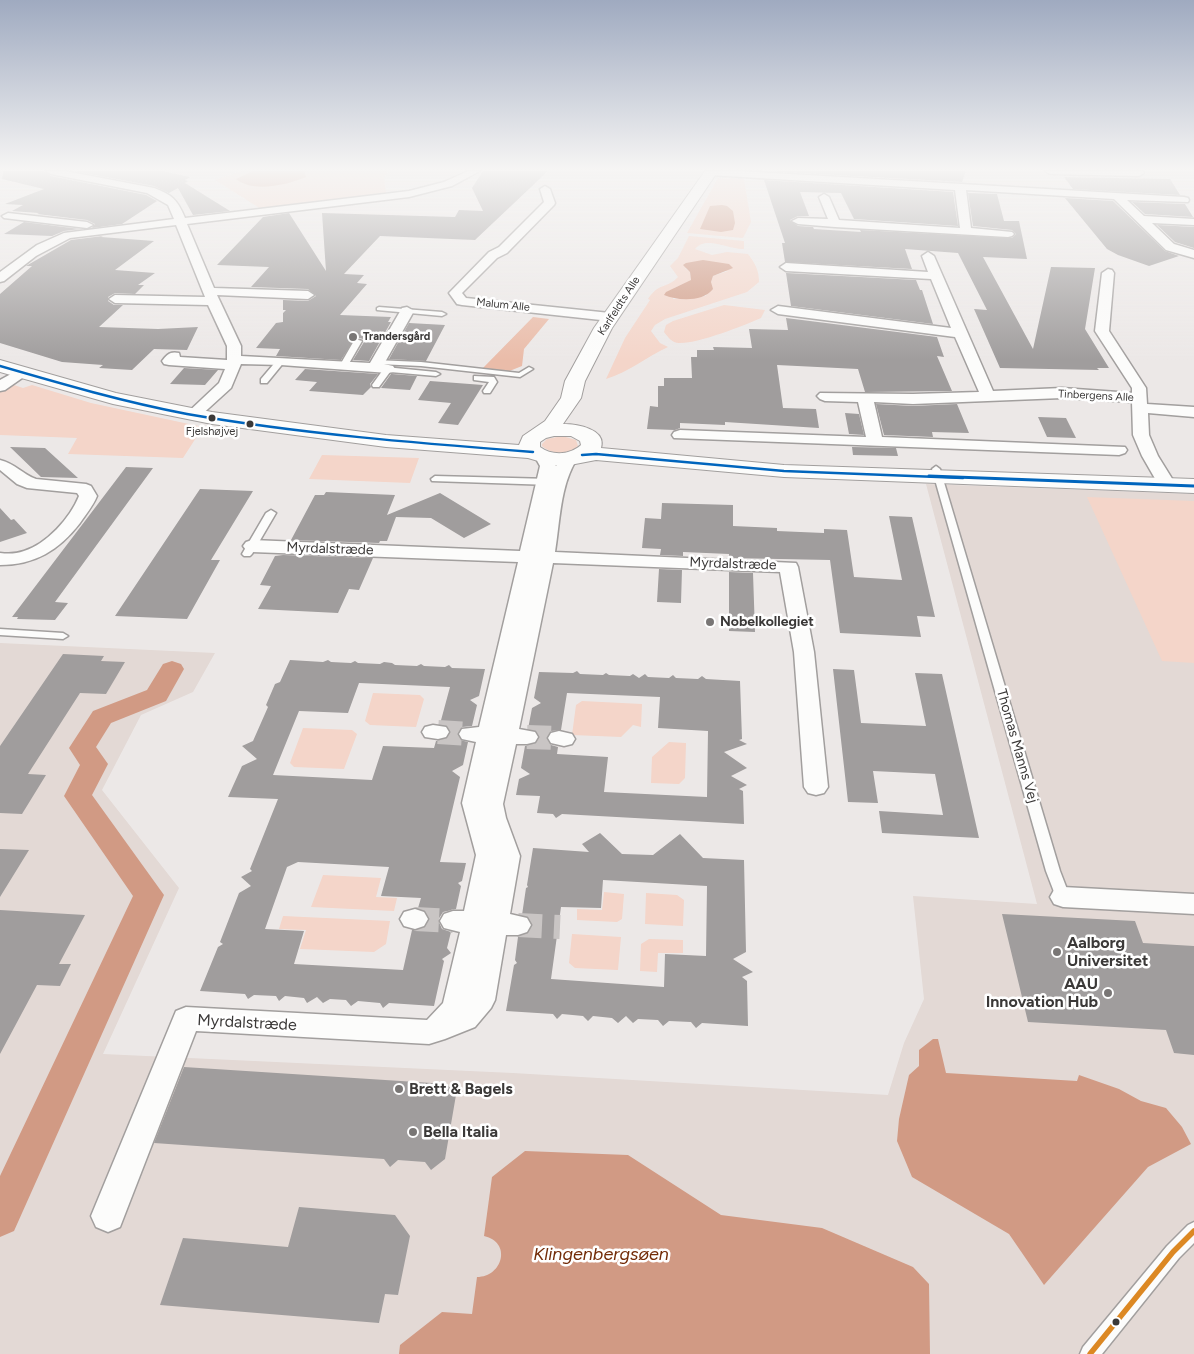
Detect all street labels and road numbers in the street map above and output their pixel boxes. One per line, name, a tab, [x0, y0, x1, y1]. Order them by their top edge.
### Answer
street label: Karlfeldts Alle	[595, 274, 643, 338]
street label: Malum Alle	[476, 296, 530, 314]
street label: Tinbergens Alle	[1058, 387, 1134, 405]
street label: Myrdalstræde	[286, 539, 374, 559]
street label: Myrdalstræde	[689, 554, 777, 574]
street label: Thomas Manns Vej	[993, 687, 1041, 805]
street label: Myrdalstræde	[197, 1011, 297, 1035]

